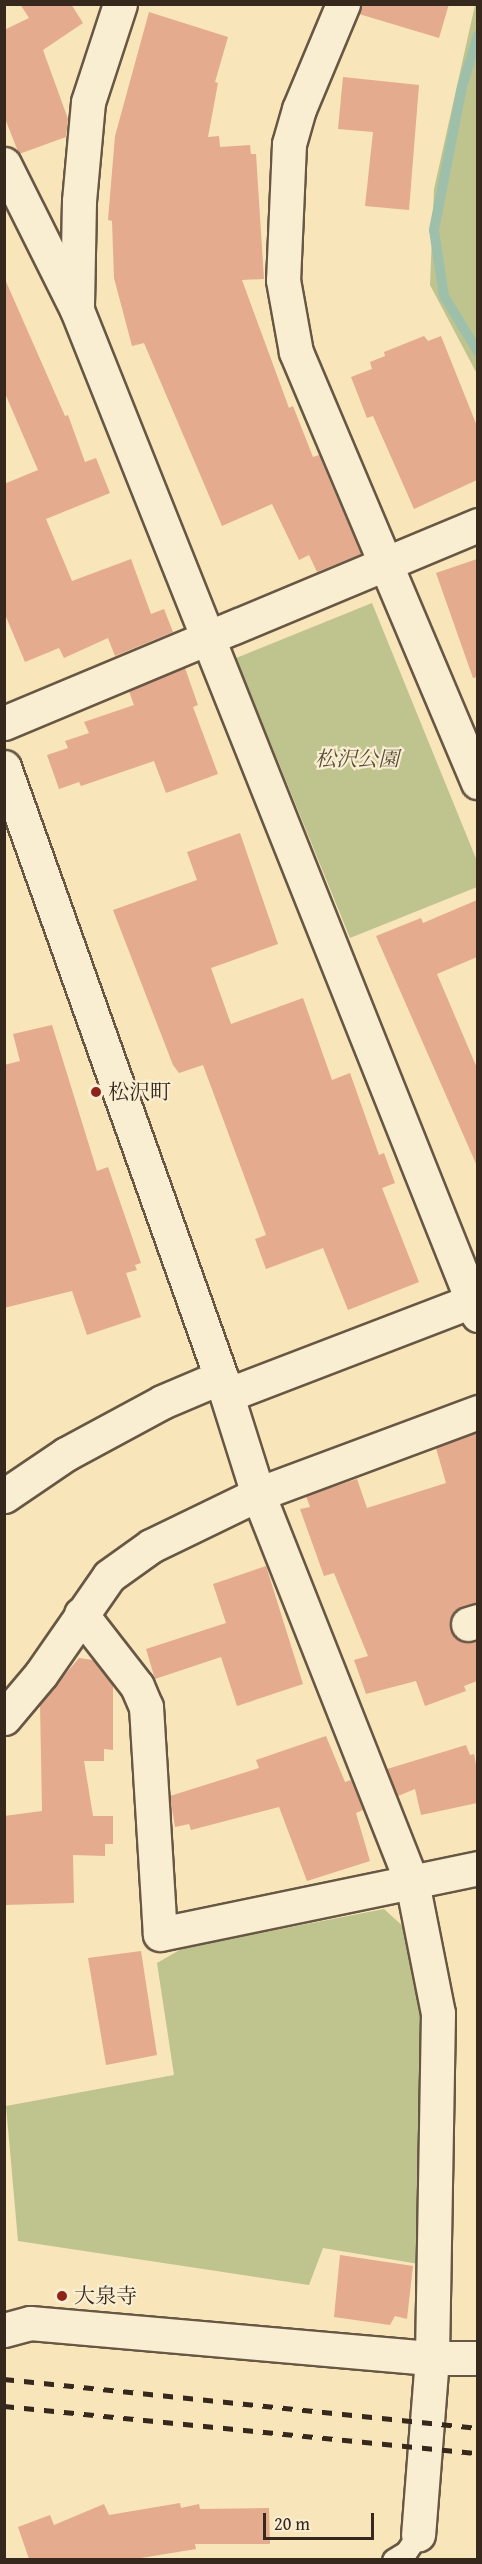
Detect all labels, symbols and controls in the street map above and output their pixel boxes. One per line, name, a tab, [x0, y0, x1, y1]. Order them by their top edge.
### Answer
park label: 松沢公園	[315, 746, 399, 772]
place label: 松沢町	[108, 1079, 171, 1105]
marker: 松沢町	[89, 1085, 103, 1099]
place label: 大泉寺	[74, 2283, 137, 2309]
marker: 大泉寺	[55, 2289, 69, 2303]
scale bar	[266, 2501, 377, 2539]
text: 20 m	[274, 2510, 310, 2537]

